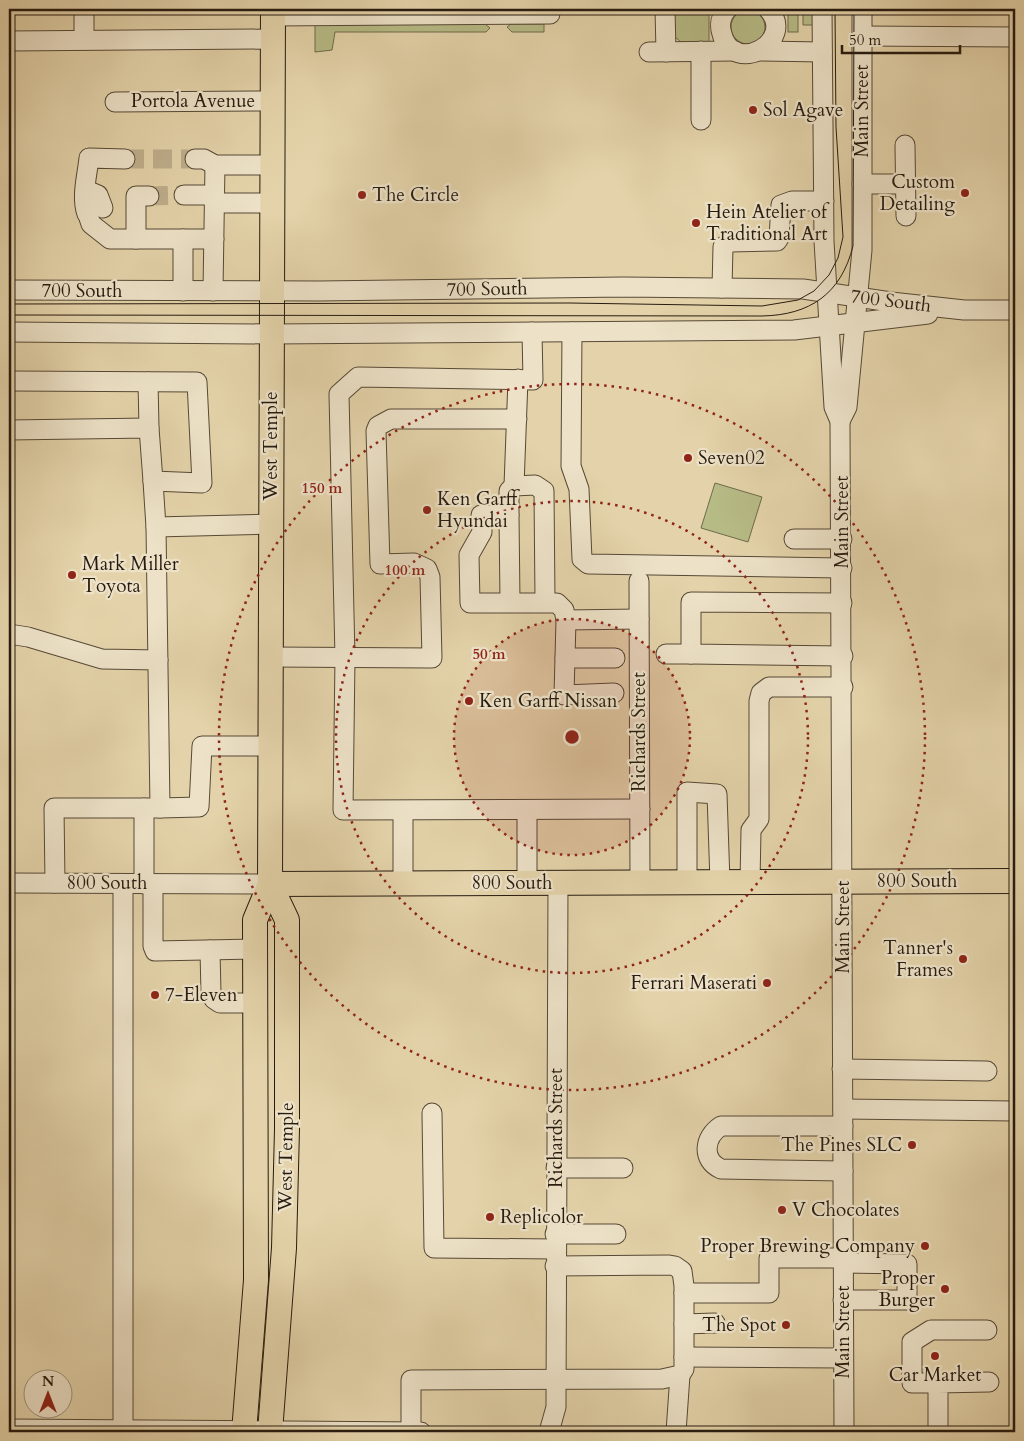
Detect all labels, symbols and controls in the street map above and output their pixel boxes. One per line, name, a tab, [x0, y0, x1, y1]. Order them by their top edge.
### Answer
scale bar	[842, 22, 959, 54]
text: 50 m	[849, 30, 881, 50]
street label: Main Street	[849, 64, 875, 158]
street label: Portola Avenue	[131, 88, 255, 114]
place label: Sol Agave	[763, 97, 843, 123]
marker: Sol Agave	[747, 104, 759, 116]
place label: Custom Detailing	[880, 169, 956, 217]
place label: The Circle	[372, 182, 459, 208]
marker: Custom Detailing	[959, 187, 971, 199]
marker: The Circle	[356, 189, 368, 201]
place label: Hein Atelier of Traditional Art	[706, 199, 830, 247]
marker: Hein Atelier of Traditional Art	[690, 217, 702, 229]
street label: 700 South	[446, 275, 528, 303]
street label: 700 South	[42, 278, 123, 304]
street label: 700 South	[849, 283, 933, 319]
street label: West Temple	[258, 391, 284, 502]
place label: Seven02	[698, 445, 765, 471]
marker: Seven02	[682, 452, 694, 464]
street label: Main Street	[829, 475, 855, 569]
text: 150 m	[302, 478, 343, 498]
place label: Ken Garff Hyundai	[437, 486, 521, 534]
marker: Ken Garff Hyundai	[421, 504, 433, 516]
place label: Mark Miller Toyota	[82, 551, 179, 599]
text: 100 m	[385, 560, 426, 580]
marker: Mark Miller Toyota	[66, 569, 78, 581]
text: 50 m	[472, 644, 506, 664]
street label: Richards Street	[626, 672, 652, 792]
place label: Ken Garff Nissan	[479, 688, 618, 714]
marker: Ken Garff Nissan	[463, 695, 475, 707]
centre of rings	[563, 728, 581, 746]
street label: 800 South	[877, 868, 958, 894]
street label: 800 South	[67, 870, 148, 896]
street label: 800 South	[472, 870, 553, 896]
street label: Main Street	[830, 880, 856, 974]
place label: Tanner's Frames	[883, 935, 953, 983]
marker: Tanner's Frames	[957, 953, 969, 965]
place label: Ferrari Maserati	[631, 970, 757, 996]
marker: Ferrari Maserati	[761, 977, 773, 989]
place label: 7-Eleven	[165, 982, 238, 1008]
marker: 7-Eleven	[149, 989, 161, 1001]
street label: Richards Street	[543, 1068, 569, 1188]
street label: West Temple	[272, 1102, 300, 1213]
place label: The Pines SLC	[781, 1132, 902, 1158]
marker: The Pines SLC	[906, 1139, 918, 1151]
place label: V Chocolates	[792, 1197, 899, 1223]
place label: Replicolor	[500, 1204, 583, 1230]
marker: V Chocolates	[776, 1204, 788, 1216]
marker: Replicolor	[484, 1211, 496, 1223]
place label: Proper Brewing Company	[700, 1233, 915, 1259]
marker: Proper Brewing Company	[919, 1240, 931, 1252]
place label: Proper Burger	[879, 1265, 935, 1313]
marker: Proper Burger	[939, 1283, 951, 1295]
street label: Main Street	[830, 1285, 856, 1379]
place label: The Spot	[702, 1312, 776, 1338]
marker: The Spot	[780, 1319, 792, 1331]
marker: Car Market	[929, 1350, 941, 1362]
place label: Car Market	[889, 1362, 981, 1388]
north arrow	[22, 1368, 72, 1418]
text: N	[42, 1372, 54, 1391]

